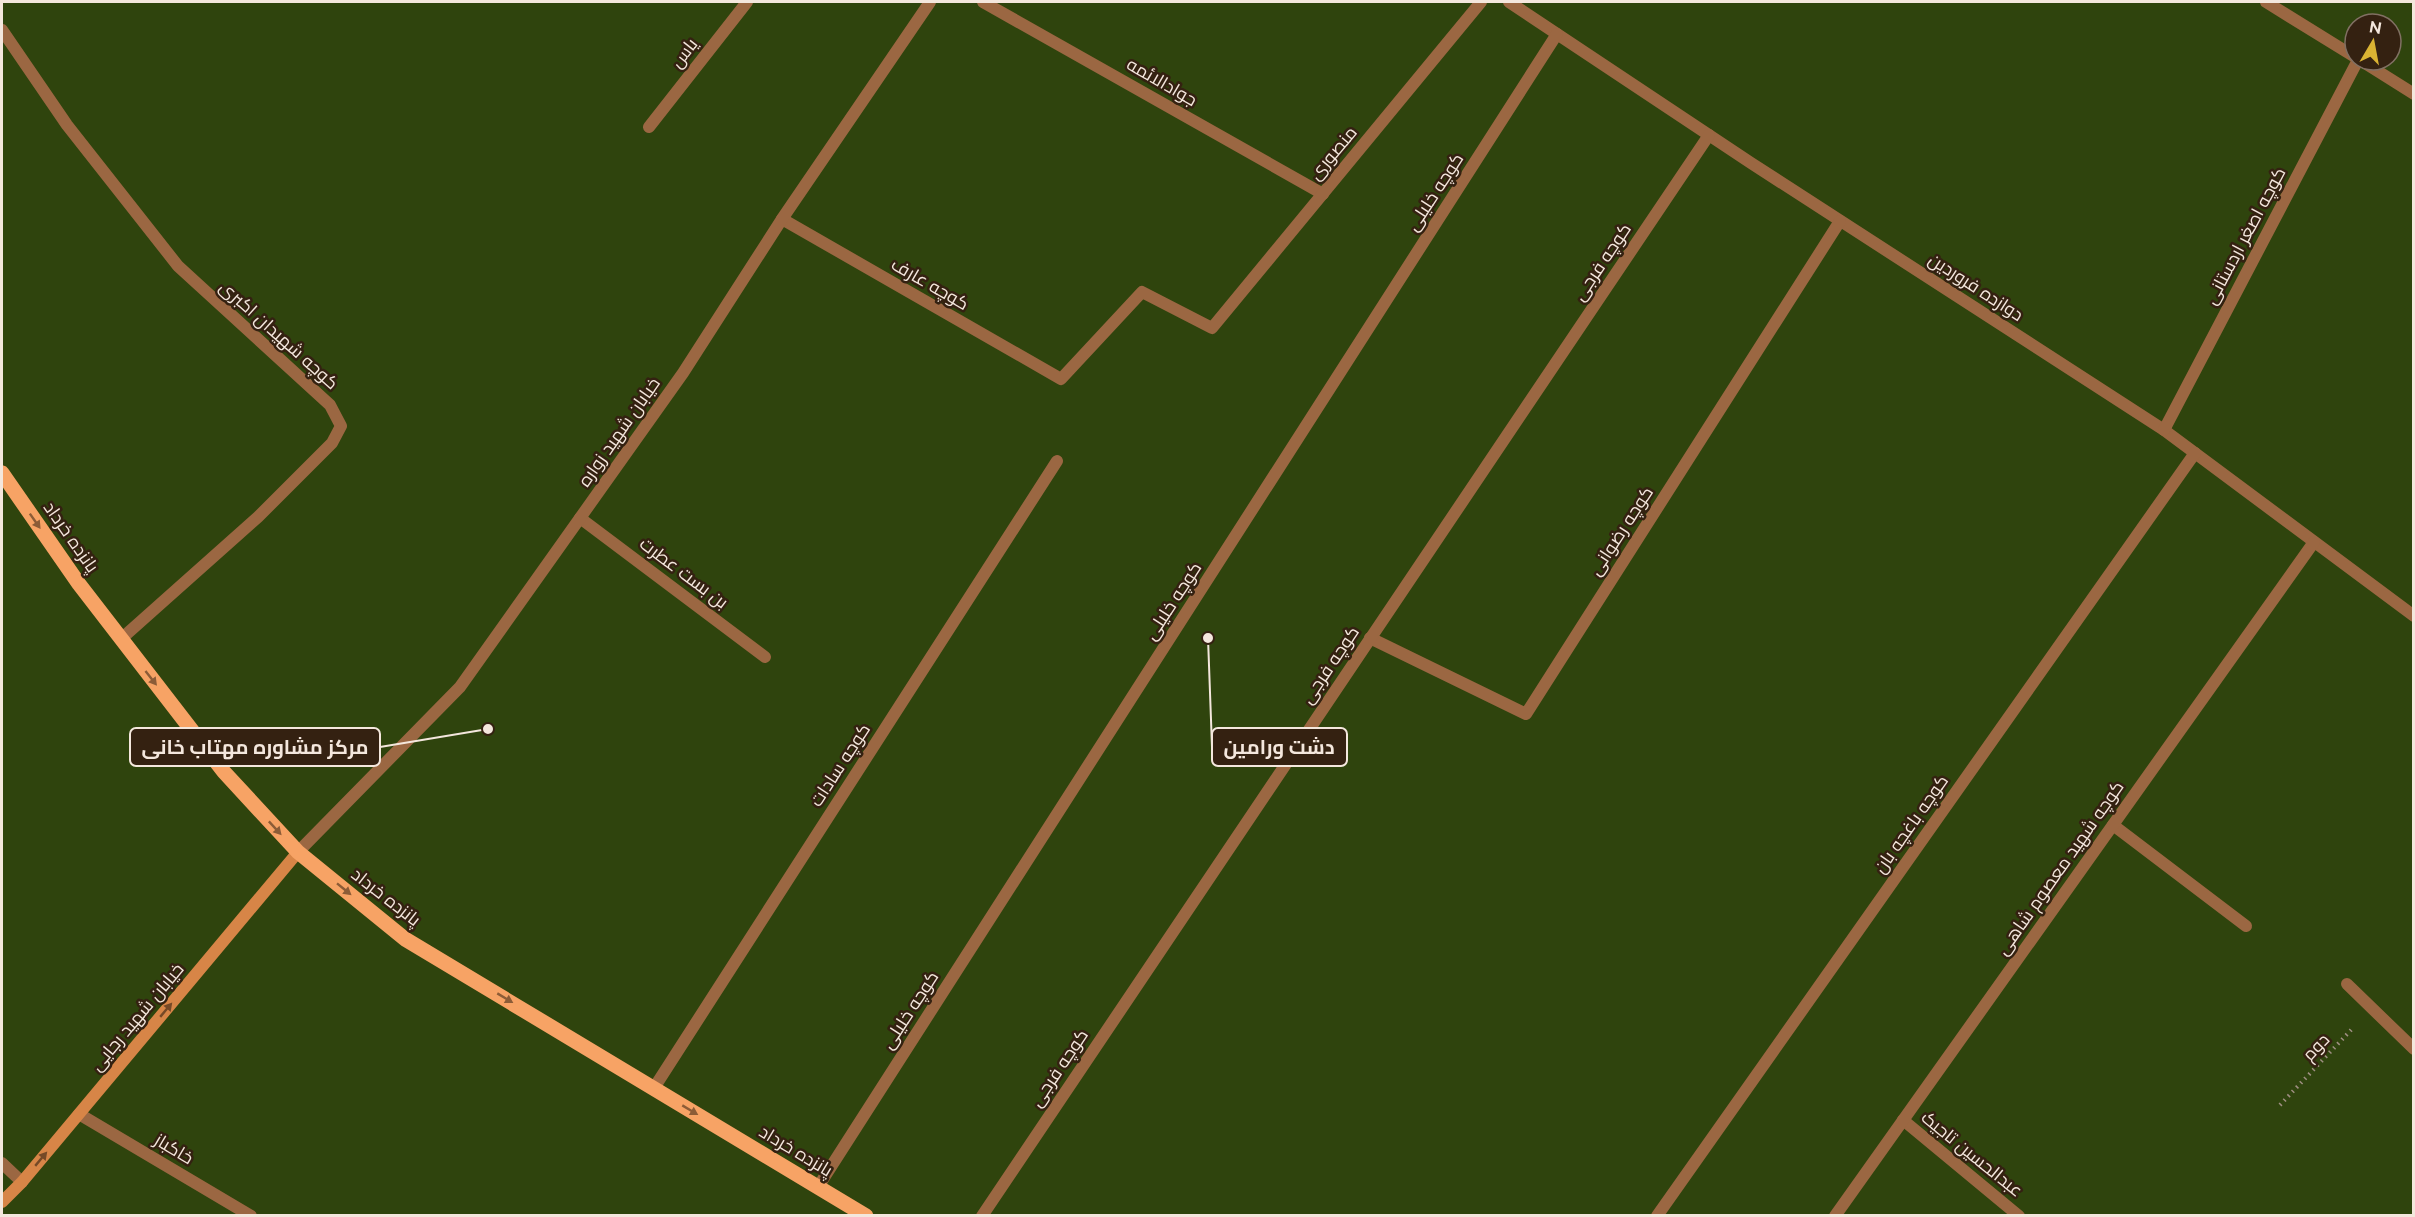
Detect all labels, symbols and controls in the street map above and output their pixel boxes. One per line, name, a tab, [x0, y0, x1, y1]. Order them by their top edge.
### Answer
north arrow	[2343, 12, 2403, 72]
text: N	[2368, 17, 2383, 38]
street label: یاس	[666, 34, 703, 72]
street label: جوادالائمه	[1123, 53, 1201, 111]
street label: منصوری	[1304, 122, 1362, 184]
street label: کوچه خلیلی	[1402, 149, 1469, 236]
street label: کوچه اصغر اردستانی	[2200, 164, 2291, 309]
street label: کوچه فرجی	[1568, 219, 1637, 306]
street label: دوازده فروردین	[1924, 248, 2028, 326]
street label: کوچه عارف	[887, 253, 973, 316]
street label: کوچه شهیدان اکبری	[214, 276, 343, 395]
street label: خیابان شهید زواره	[573, 373, 665, 491]
street label: کوچه رضوانی	[1584, 482, 1659, 580]
street label: پانزده خرداد	[38, 497, 104, 578]
one-way arrow	[29, 512, 41, 528]
street label: بن بست عطرت	[635, 533, 733, 613]
street label: کوچه خلیلی	[1140, 558, 1207, 645]
street label: کوچه فرجی	[1296, 622, 1365, 709]
one-way arrow	[144, 670, 156, 685]
street label: کوچه سادات	[805, 719, 876, 811]
callout: مرکز مشاوره مهتاب خانی	[130, 728, 380, 766]
callout: دشت ورامین	[1212, 728, 1347, 766]
text: مرکز مشاوره مهتاب خانی	[142, 735, 368, 760]
text: دشت ورامین	[1223, 735, 1335, 759]
street label: کوچه باغچه بان	[1869, 770, 1954, 878]
street label: کوچه شهید معصوم شاهی	[1991, 777, 2129, 960]
one-way arrow	[268, 820, 282, 835]
street label: پانزده خرداد	[346, 863, 425, 932]
one-way arrow	[336, 882, 351, 895]
street label: خیابان شهید رجایی	[85, 958, 189, 1076]
street label: کوچه خلیلی	[877, 967, 944, 1054]
one-way arrow	[497, 993, 513, 1004]
one-way arrow	[160, 1002, 173, 1018]
street label: کوچه فرجی	[1025, 1025, 1094, 1112]
street label: دوم	[2298, 1029, 2335, 1066]
one-way arrow	[682, 1104, 698, 1115]
street label: عبدالحسین تاجیک	[1917, 1106, 2027, 1202]
street label: پانزده خرداد	[755, 1121, 837, 1182]
street label: خاکباز	[150, 1128, 198, 1169]
one-way arrow	[34, 1152, 47, 1167]

